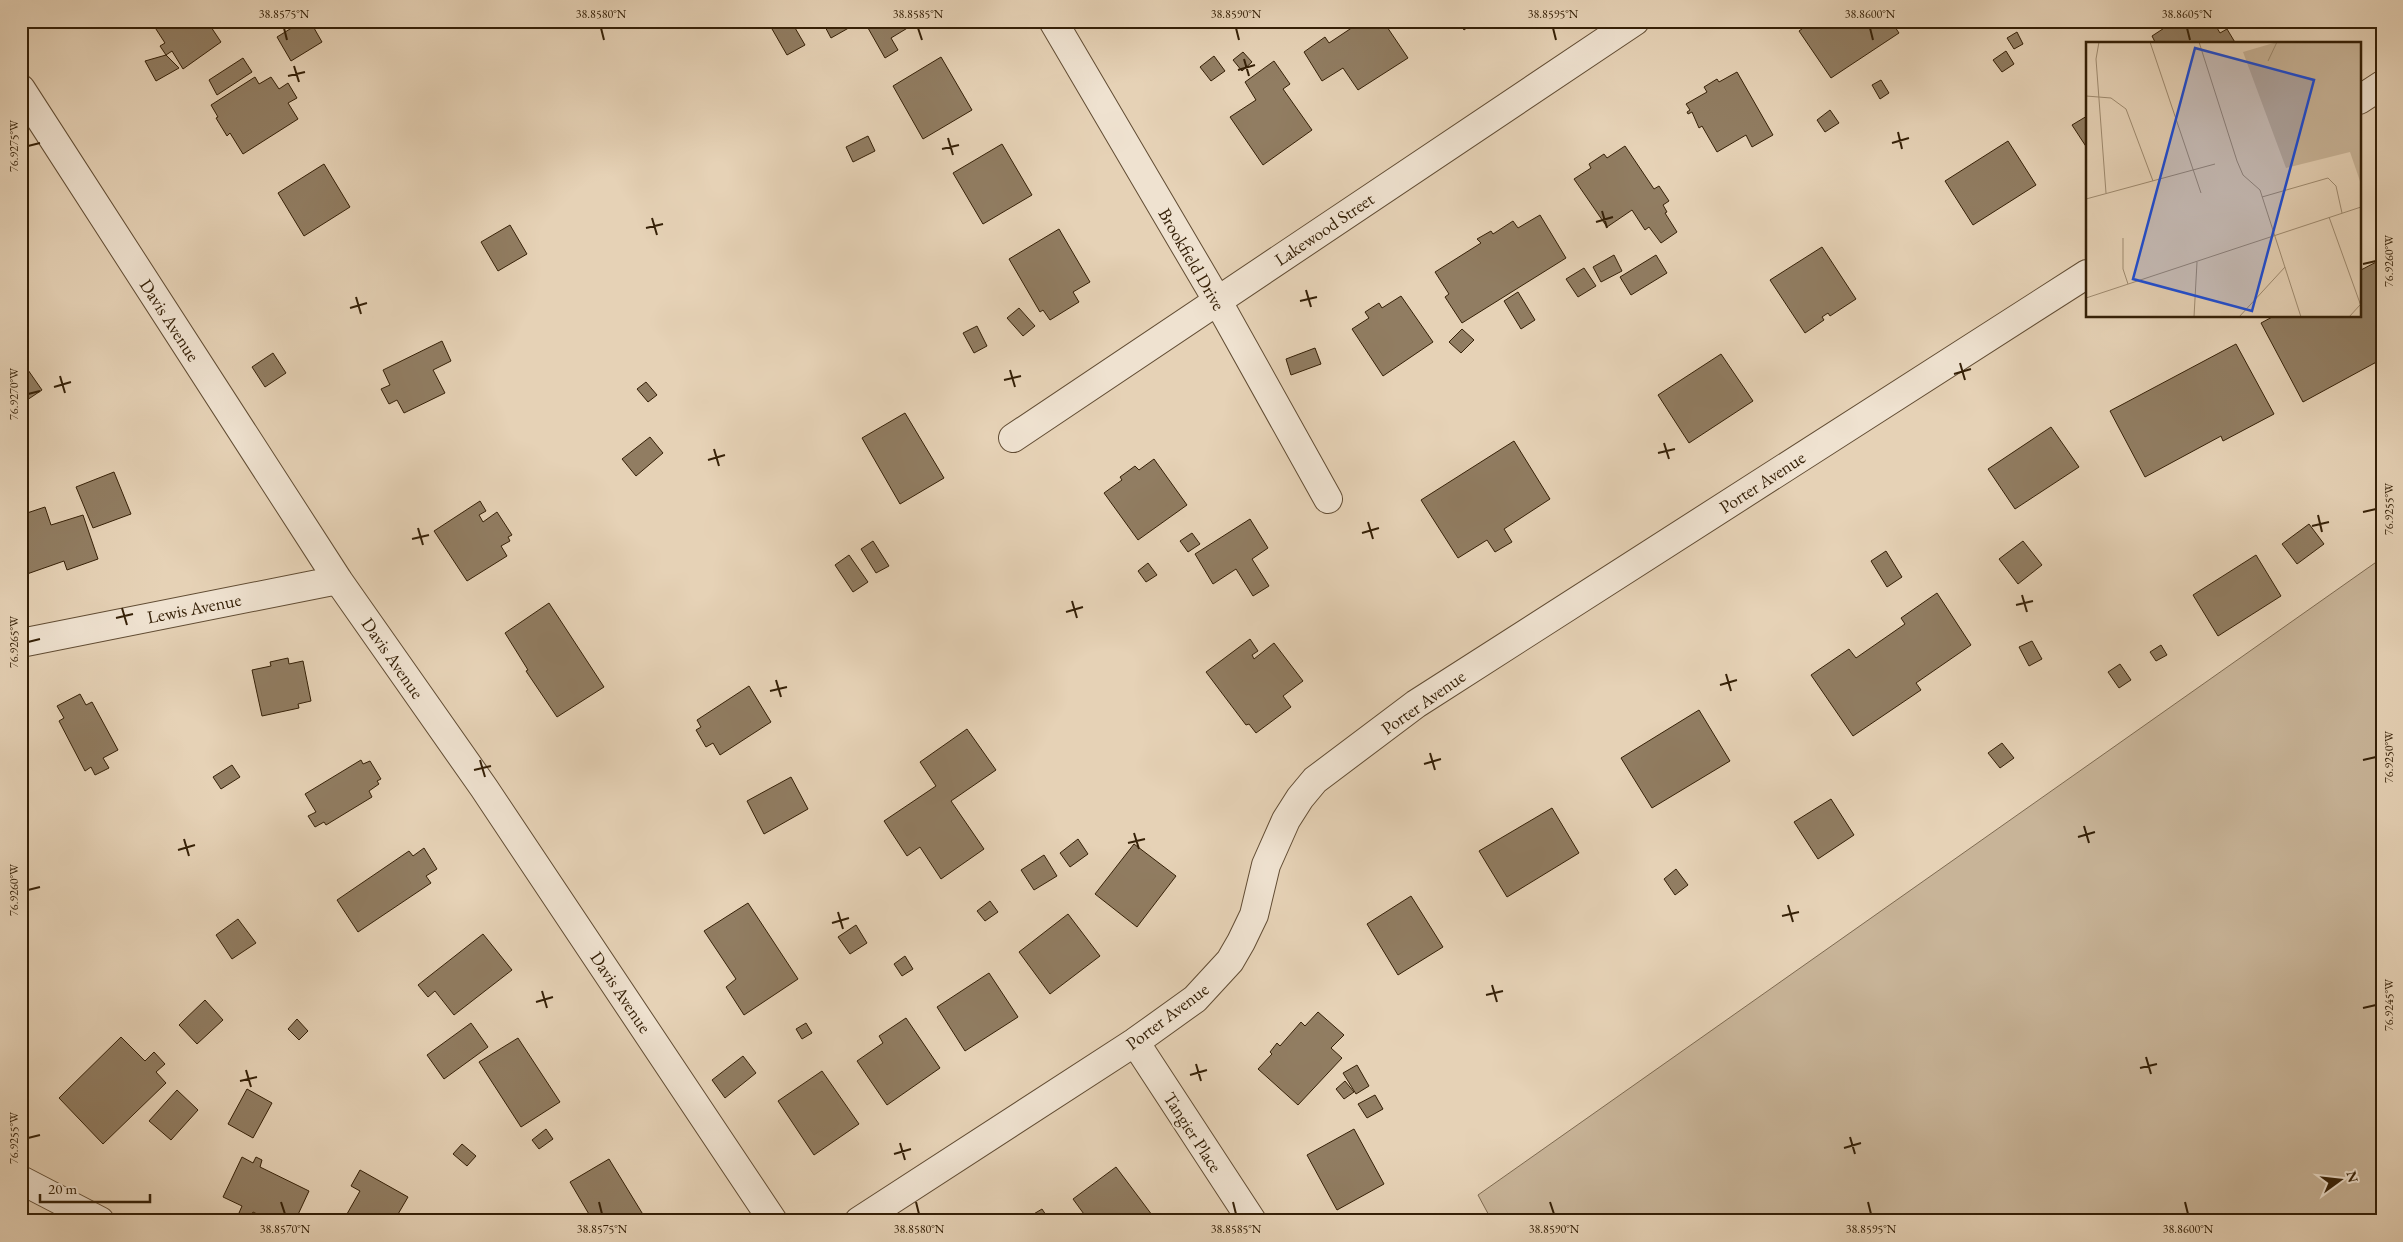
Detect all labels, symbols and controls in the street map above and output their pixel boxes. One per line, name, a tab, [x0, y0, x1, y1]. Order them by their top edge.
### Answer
text: 38.8575°N	[259, 6, 310, 22]
text: 38.8580°N	[576, 6, 627, 22]
text: 38.8585°N	[893, 6, 944, 22]
text: 38.8590°N	[1211, 6, 1262, 22]
text: 38.8595°N	[1528, 6, 1579, 22]
text: 38.8600°N	[1845, 6, 1896, 22]
text: 38.8605°N	[2162, 6, 2213, 22]
inset map	[2086, 42, 2360, 318]
text: 76.9275°W	[6, 119, 22, 172]
street label: Lakewood Street	[1270, 187, 1378, 271]
street label: Brookfield Drive	[1153, 204, 1231, 314]
text: 76.9260°W	[2381, 234, 2397, 287]
street label: Davis Avenue	[135, 274, 205, 366]
text: 76.9270°W	[6, 367, 22, 420]
street label: Porter Avenue	[1715, 446, 1809, 518]
text: 76.9255°W	[2381, 482, 2397, 535]
street label: Lewis Avenue	[145, 588, 243, 628]
street label: Davis Avenue	[357, 613, 429, 703]
text: 76.9265°W	[6, 615, 22, 668]
street label: Porter Avenue	[1376, 665, 1470, 739]
text: 76.9250°W	[2381, 730, 2397, 783]
text: 76.9260°W	[6, 863, 22, 916]
street label: Davis Avenue	[585, 947, 657, 1037]
street label: Porter Avenue	[1121, 977, 1213, 1055]
text: 76.9245°W	[2381, 978, 2397, 1031]
street label: Tangier Place	[1159, 1088, 1227, 1176]
text: 76.9255°W	[6, 1111, 22, 1164]
north arrow	[2316, 1154, 2366, 1204]
text: N	[2342, 1169, 2363, 1185]
scale bar	[40, 1172, 150, 1204]
text: 20 m	[48, 1179, 77, 1198]
text: 38.8570°N	[260, 1221, 311, 1237]
text: 38.8575°N	[577, 1221, 628, 1237]
text: 38.8580°N	[894, 1221, 945, 1237]
text: 38.8585°N	[1211, 1221, 1262, 1237]
text: 38.8590°N	[1529, 1221, 1580, 1237]
text: 38.8595°N	[1846, 1221, 1897, 1237]
text: 38.8600°N	[2163, 1221, 2214, 1237]

